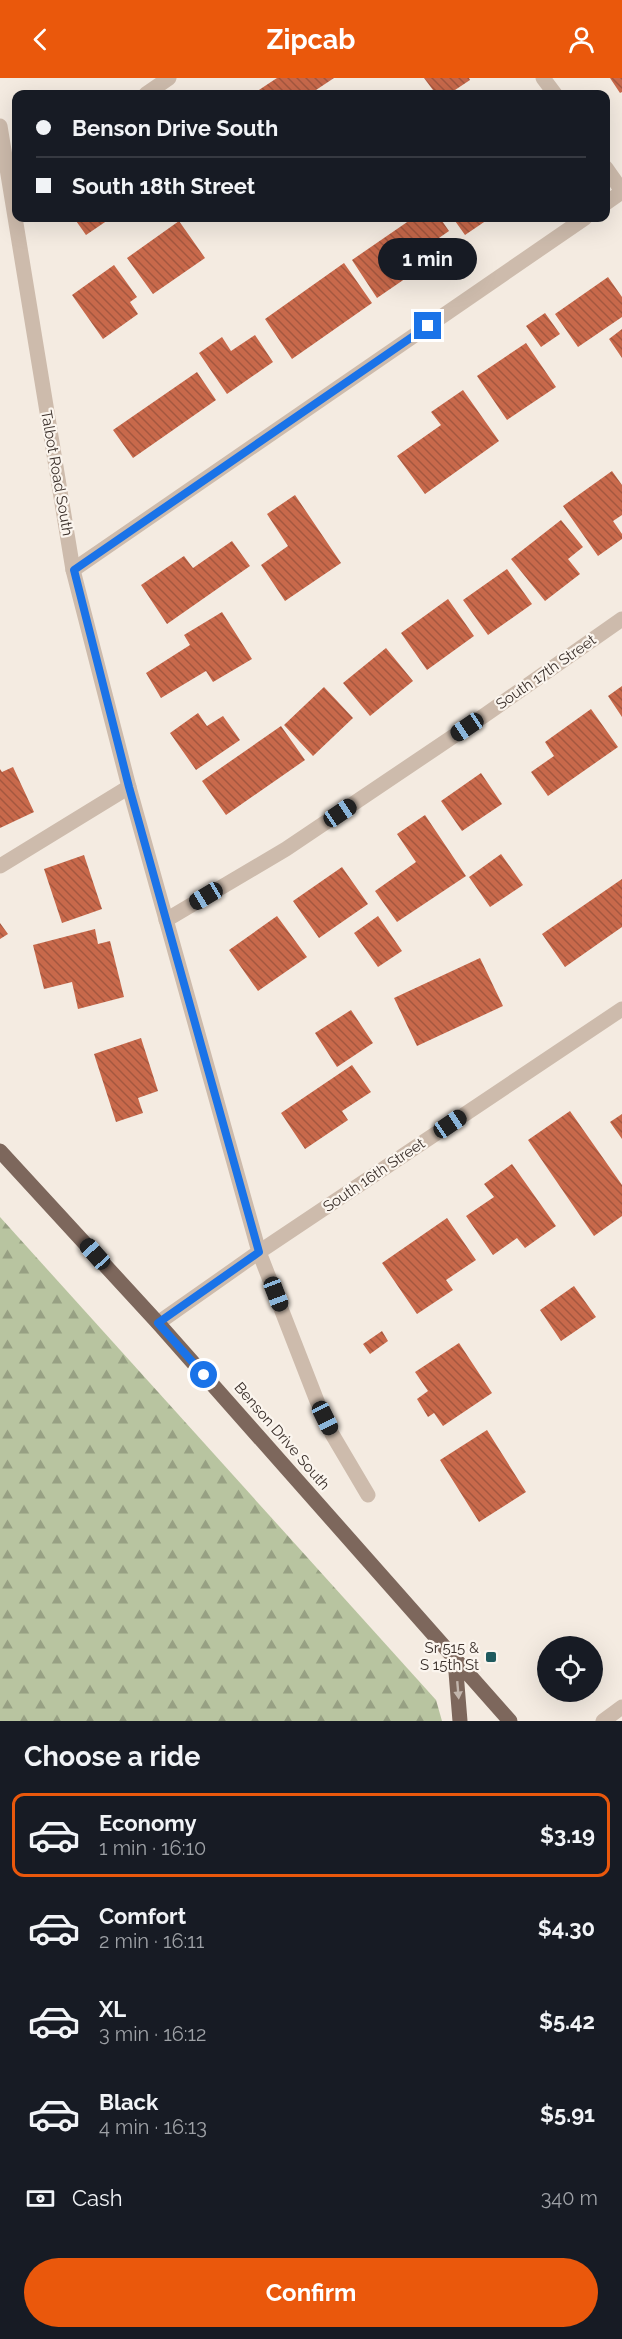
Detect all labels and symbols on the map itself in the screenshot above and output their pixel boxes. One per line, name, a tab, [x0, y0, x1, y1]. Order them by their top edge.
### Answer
callout: 1 min	[378, 239, 478, 281]
route end	[414, 312, 441, 339]
street label: Talbot Road South	[37, 409, 77, 537]
street label: South 17th Street	[492, 631, 600, 713]
car	[447, 709, 487, 745]
car	[320, 795, 360, 831]
car	[186, 879, 226, 913]
car	[430, 1106, 470, 1142]
street label: South 16th Street	[320, 1134, 428, 1216]
car	[76, 1235, 114, 1273]
car	[261, 1274, 291, 1314]
route start	[190, 1361, 217, 1388]
street label: Benson Drive South	[230, 1379, 334, 1493]
car	[309, 1398, 341, 1438]
place label: Sr 515 & S 15th St	[420, 1639, 479, 1674]
marker: Sr 515 & S 15th St	[484, 1650, 498, 1664]
one-way arrow	[453, 1681, 463, 1700]

